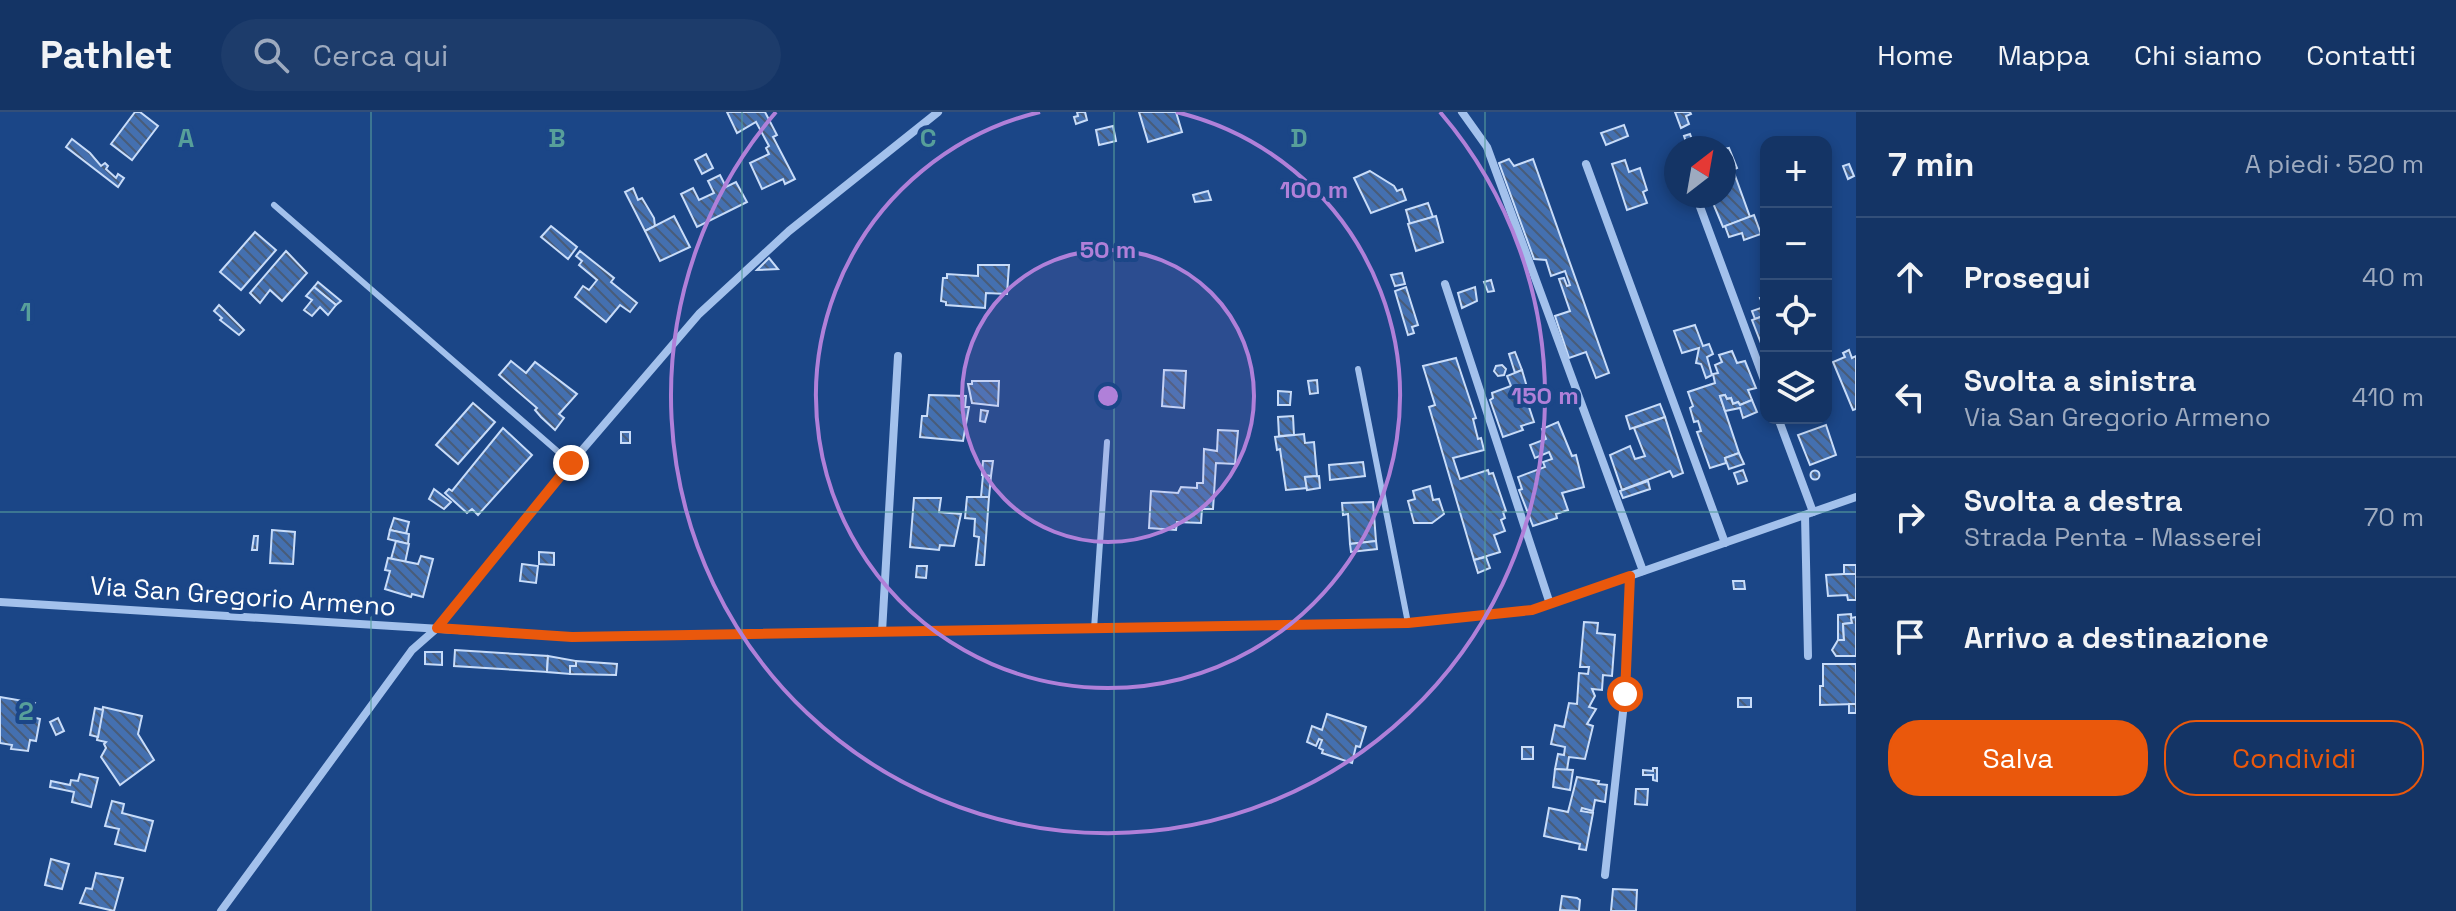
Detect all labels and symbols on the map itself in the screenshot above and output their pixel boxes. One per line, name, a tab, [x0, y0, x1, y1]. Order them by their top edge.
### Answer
text: A	[178, 121, 195, 155]
text: B	[548, 121, 566, 155]
text: C	[920, 121, 936, 155]
text: D	[1290, 121, 1308, 155]
north arrow	[1664, 136, 1736, 208]
text: 100 m	[1280, 174, 1348, 205]
text: 50 m	[1080, 234, 1136, 265]
text: 1	[20, 295, 32, 329]
text: 150 m	[1511, 380, 1579, 411]
centre of rings	[1094, 382, 1122, 410]
route end	[553, 445, 589, 481]
street label: Via San Gregorio Armeno	[89, 568, 397, 624]
route start	[1607, 676, 1643, 712]
text: 2	[18, 694, 34, 728]

